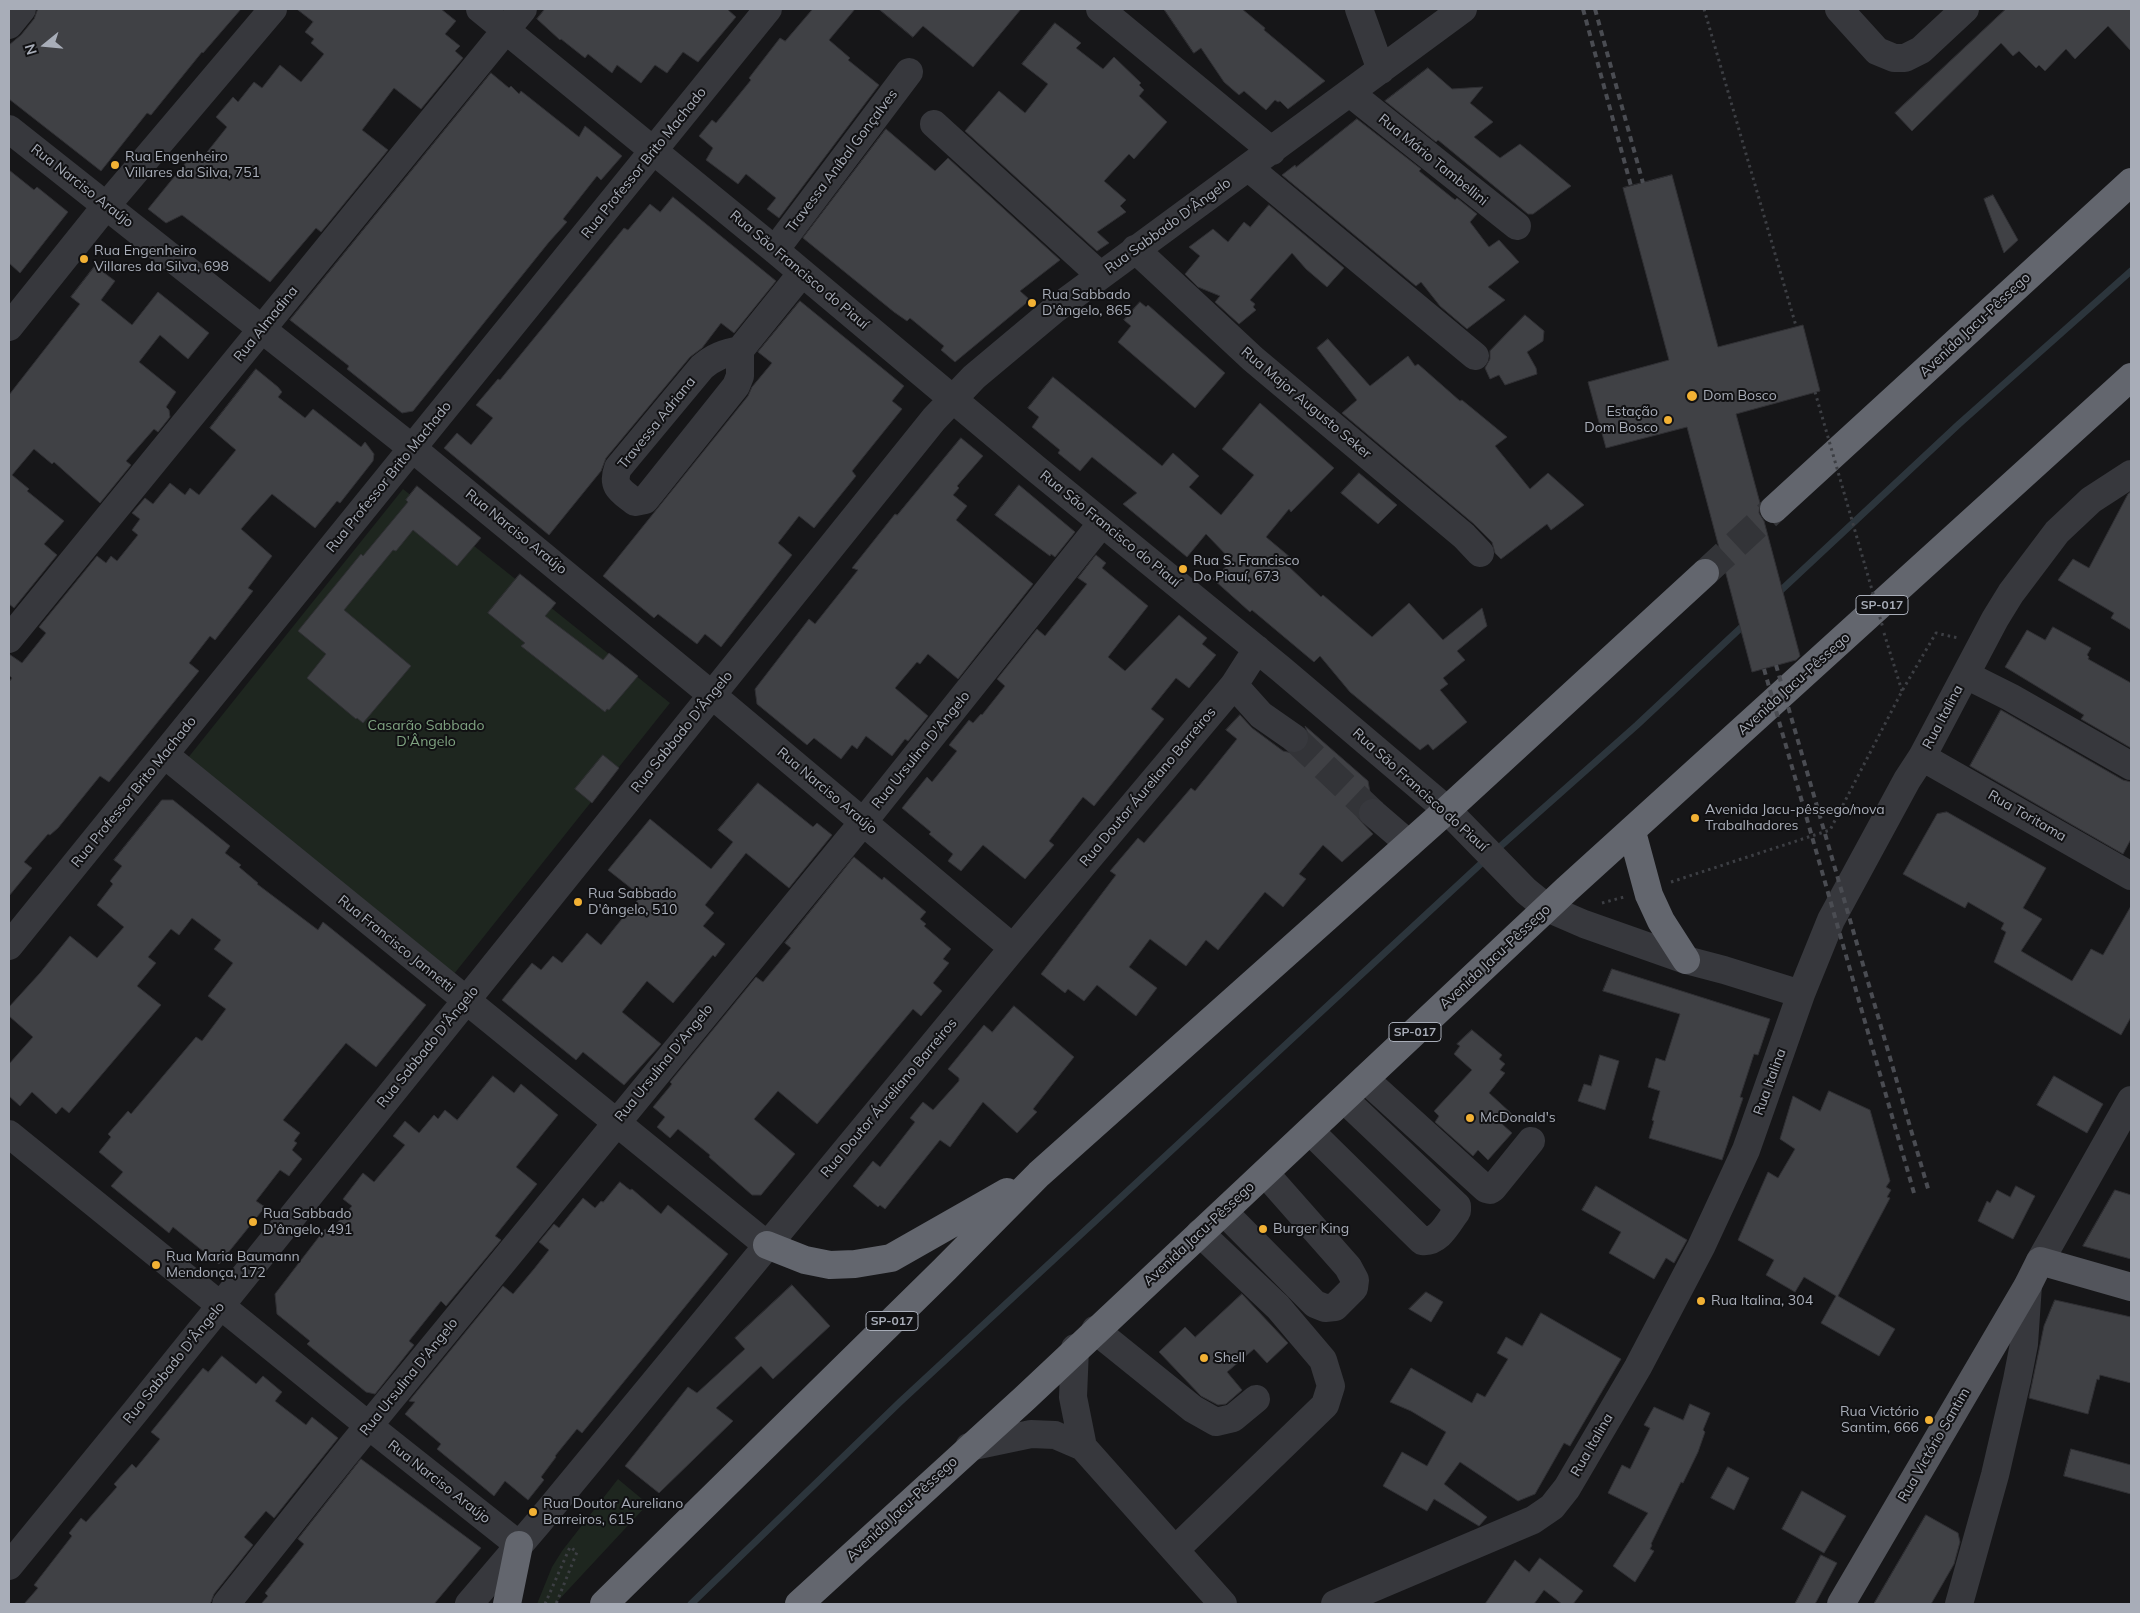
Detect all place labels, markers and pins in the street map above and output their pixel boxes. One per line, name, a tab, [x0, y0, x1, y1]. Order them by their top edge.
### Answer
place label: Rua Engenheiro Villares da Silva, 751	[125, 149, 260, 182]
marker: Rua Engenheiro Villares da Silva, 751	[109, 159, 121, 171]
place label: Rua Engenheiro Villares da Silva, 698	[94, 243, 229, 276]
marker: Rua Engenheiro Villares da Silva, 698	[78, 253, 90, 265]
place label: Rua Sabbado D'ângelo, 865	[1042, 287, 1131, 320]
marker: Rua Sabbado D'ângelo, 865	[1026, 297, 1038, 309]
place label: Dom Bosco	[1703, 388, 1777, 404]
marker: Dom Bosco	[1685, 389, 1699, 403]
place label: Estação Dom Bosco	[1584, 404, 1658, 437]
marker: Estação Dom Bosco	[1662, 414, 1674, 426]
place label: Rua S. Francisco Do Piauí, 673	[1193, 553, 1300, 586]
marker: Rua S. Francisco Do Piauí, 673	[1177, 563, 1189, 575]
place label: Avenida Jacu-pêssego/nova Trabalhadores	[1705, 802, 1885, 834]
marker: Avenida Jacu-pêssego/nova Trabalhadores	[1689, 812, 1701, 824]
place label: Rua Sabbado D'ângelo, 510	[588, 886, 677, 919]
marker: Rua Sabbado D'ângelo, 510	[572, 896, 584, 908]
place label: McDonald's	[1480, 1110, 1556, 1126]
marker: McDonald's	[1464, 1112, 1476, 1124]
place label: Rua Sabbado D'ângelo, 491	[263, 1206, 352, 1238]
marker: Rua Sabbado D'ângelo, 491	[247, 1216, 259, 1228]
place label: Burger King	[1273, 1221, 1349, 1237]
marker: Burger King	[1257, 1223, 1269, 1235]
place label: Rua Maria Baumann Mendonça, 172	[166, 1249, 300, 1282]
marker: Rua Maria Baumann Mendonça, 172	[150, 1259, 162, 1271]
place label: Rua Italina, 304	[1711, 1293, 1813, 1309]
marker: Rua Italina, 304	[1695, 1295, 1707, 1307]
place label: Shell	[1214, 1350, 1245, 1366]
marker: Shell	[1198, 1352, 1210, 1364]
place label: Rua Victório Santim, 666	[1840, 1404, 1919, 1436]
marker: Rua Victório Santim, 666	[1923, 1414, 1935, 1426]
place label: Rua Doutor Aureliano Barreiros, 615	[543, 1496, 683, 1528]
marker: Rua Doutor Aureliano Barreiros, 615	[527, 1506, 539, 1518]

